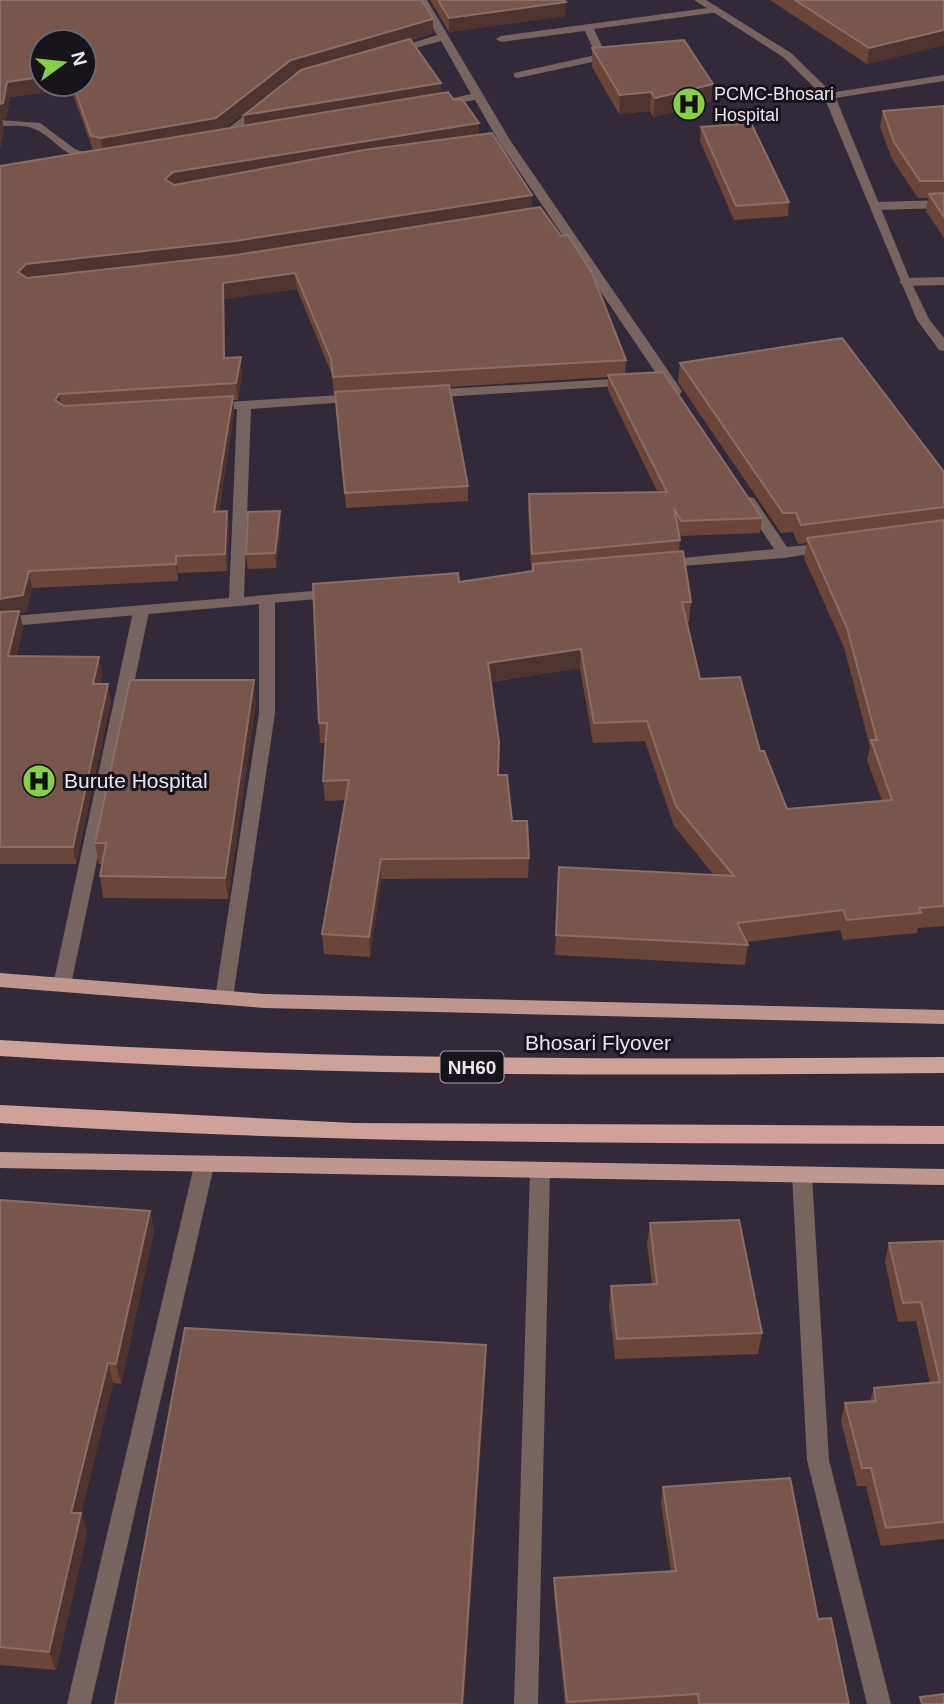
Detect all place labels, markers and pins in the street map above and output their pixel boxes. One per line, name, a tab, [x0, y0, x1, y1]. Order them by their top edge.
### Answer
place label: PCMC-Bhosari Hospital	[714, 84, 834, 125]
hospital icon: PCMC-Bhosari Hospital	[670, 85, 708, 123]
hospital icon: Burute Hospital	[20, 762, 58, 800]
place label: Burute Hospital	[64, 769, 208, 792]

